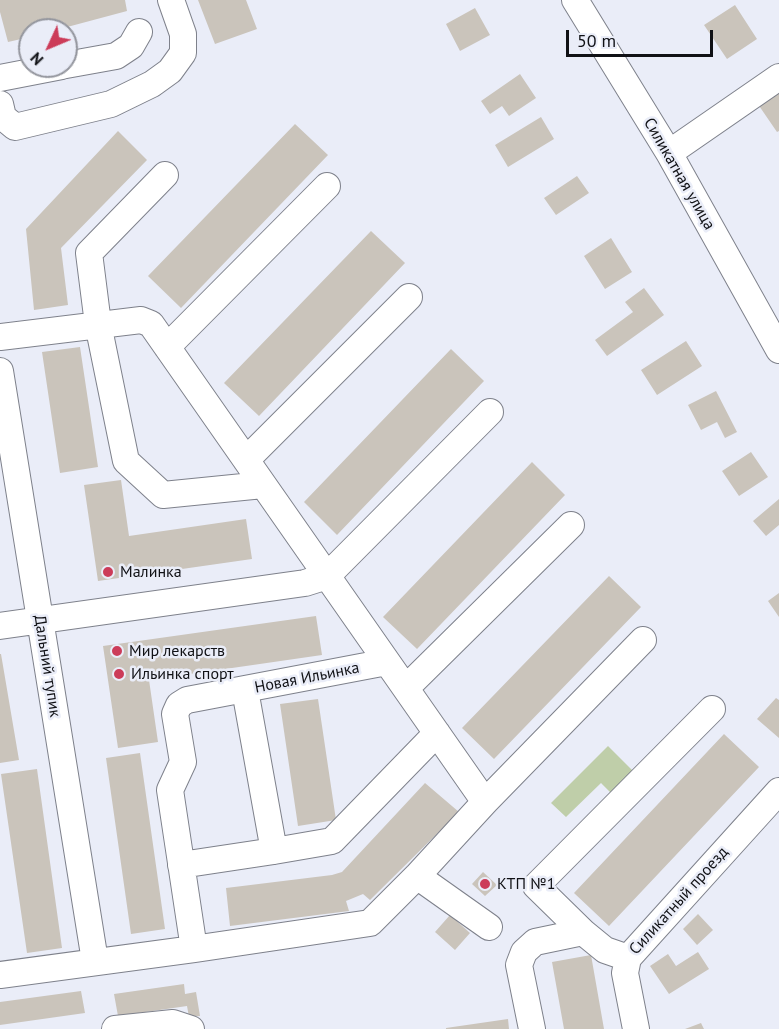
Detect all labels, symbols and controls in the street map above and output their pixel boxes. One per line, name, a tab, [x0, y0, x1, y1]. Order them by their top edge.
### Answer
north arrow	[18, 18, 78, 78]
scale bar	[569, 18, 716, 56]
text: 50 m	[577, 29, 616, 52]
text: N	[26, 48, 47, 70]
street label: Силикатная улица	[639, 115, 719, 233]
place label: Малинка	[120, 562, 182, 582]
marker: Малинка	[101, 565, 115, 579]
street label: Дальний тупик	[29, 614, 65, 718]
place label: Мир лекарств	[129, 641, 225, 661]
marker: Мир лекарств	[110, 644, 124, 658]
street label: Новая Ильинка	[253, 658, 361, 698]
place label: Ильинка спорт	[131, 664, 234, 684]
marker: Ильинка спорт	[112, 667, 126, 681]
street label: Силикатный проезд	[626, 843, 732, 959]
place label: КТП №1	[497, 874, 555, 894]
marker: КТП №1	[478, 877, 492, 891]

